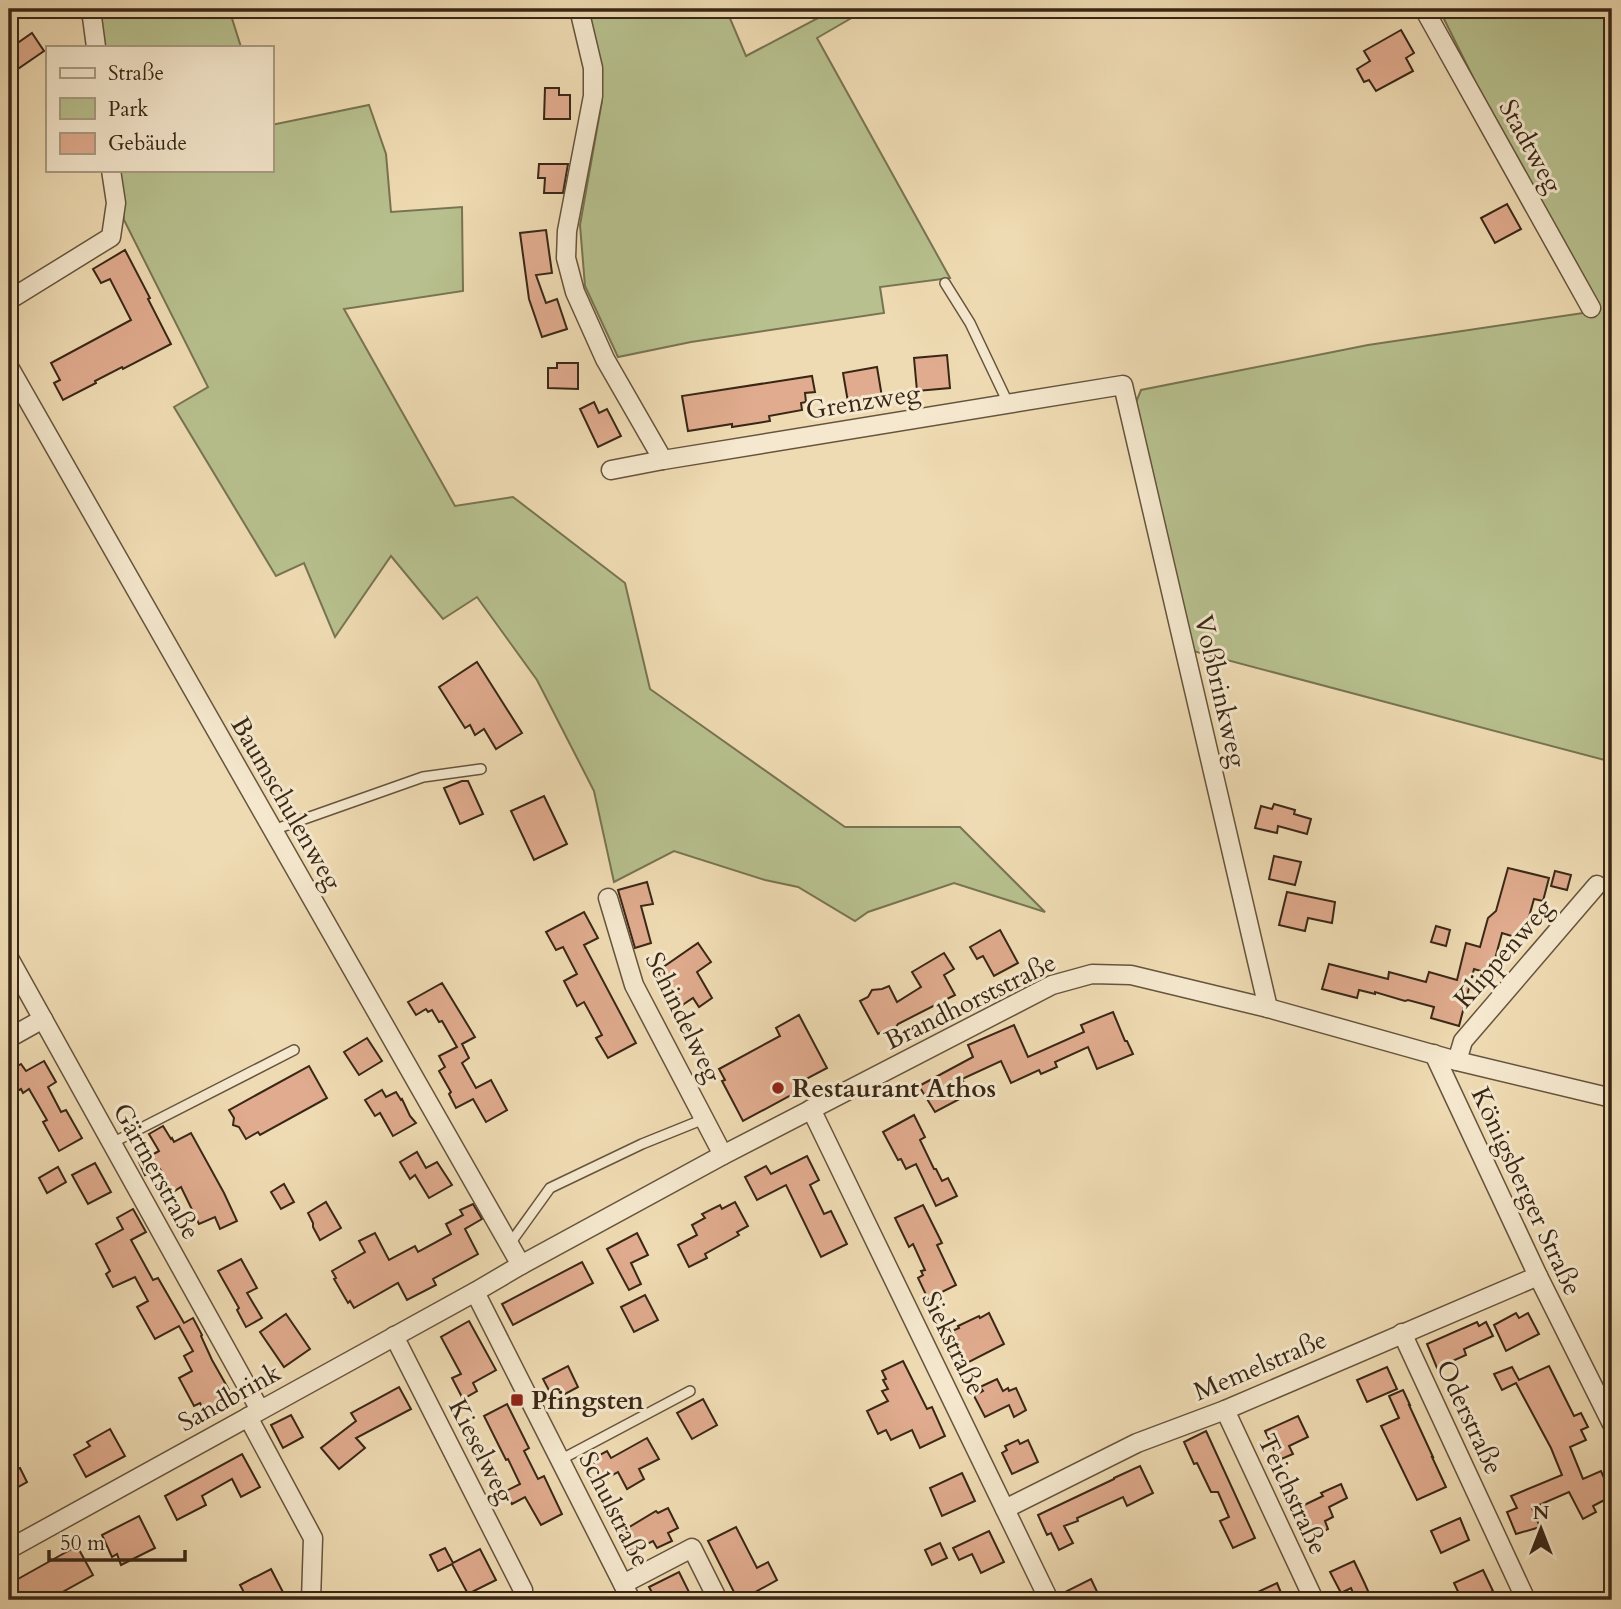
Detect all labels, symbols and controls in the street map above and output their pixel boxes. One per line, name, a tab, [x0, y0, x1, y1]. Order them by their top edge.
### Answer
legend	[46, 46, 273, 172]
text: Straße	[108, 59, 164, 88]
street label: Stadtweg	[1491, 93, 1571, 200]
text: Park	[108, 95, 149, 124]
text: Gebäude	[108, 129, 187, 158]
street label: Grenzweg	[803, 375, 923, 428]
street label: Voßbrinkweg	[1186, 612, 1255, 771]
street label: Baumschulenweg	[223, 710, 351, 897]
street label: Klippenweg	[1446, 891, 1561, 1016]
street label: Brandhorststraße	[879, 945, 1062, 1058]
street label: Schindelweg	[637, 946, 730, 1089]
place label: Restaurant Athos	[792, 1071, 996, 1106]
marker: Restaurant Athos	[770, 1080, 786, 1096]
street label: Königsberger Straße	[1463, 1081, 1590, 1301]
street label: Gärtnerstraße	[105, 1097, 208, 1246]
street label: Siekstraße	[913, 1286, 994, 1401]
street label: Memelstraße	[1188, 1322, 1332, 1409]
street label: Oderstraße	[1428, 1354, 1511, 1480]
street label: Sandbrink	[172, 1355, 287, 1440]
place label: Pfingsten	[531, 1383, 644, 1418]
marker: Pfingsten	[509, 1392, 525, 1408]
street label: Kieselweg	[440, 1393, 523, 1510]
street label: Teichstraße	[1249, 1428, 1336, 1560]
street label: Schulstraße	[571, 1446, 659, 1573]
north arrow	[1506, 1494, 1576, 1564]
text: N	[1533, 1500, 1550, 1526]
scale bar	[49, 1518, 186, 1562]
text: 50 m	[60, 1529, 105, 1558]

